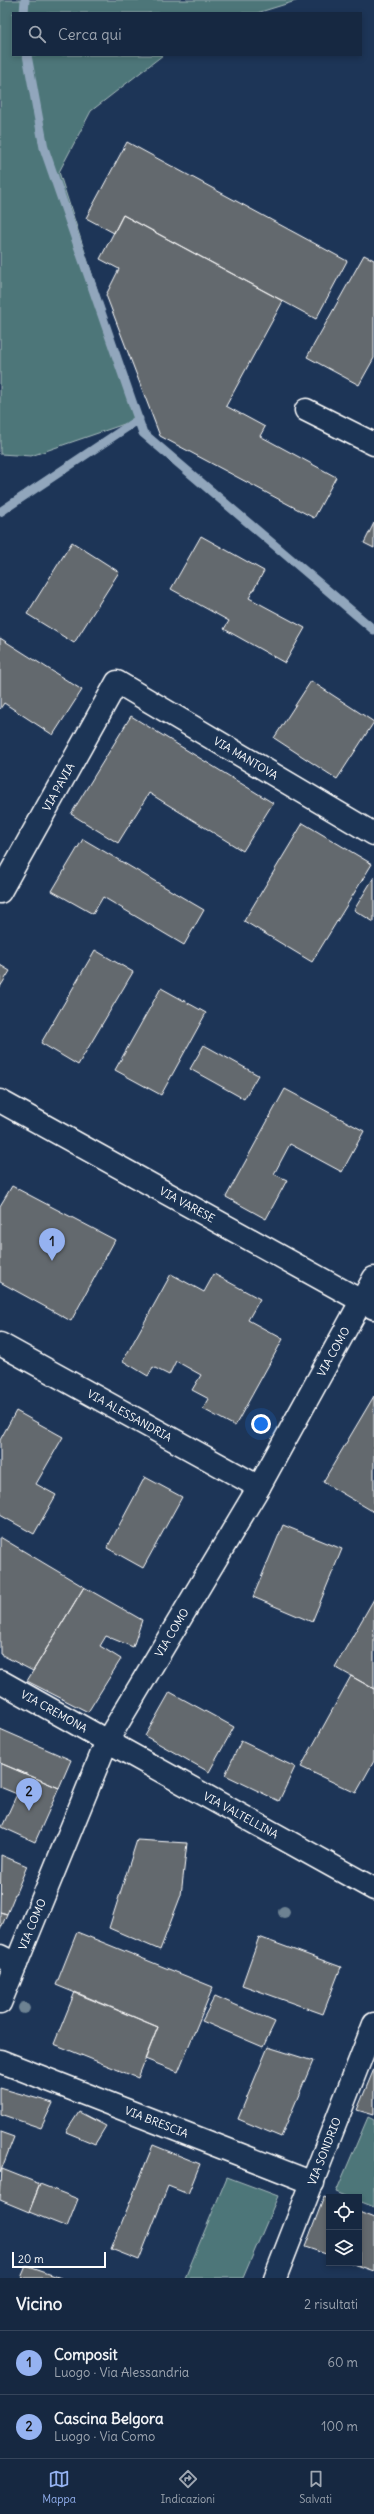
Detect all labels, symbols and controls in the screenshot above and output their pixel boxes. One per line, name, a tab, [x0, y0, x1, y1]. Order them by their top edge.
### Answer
search box	[12, 12, 362, 56]
icon: search	[26, 23, 48, 45]
text: Cerca qui	[58, 25, 122, 44]
street label: VIA MANTOVA	[211, 734, 281, 783]
street label: VIA PAVIA	[39, 761, 77, 814]
street label: VIA VARESE	[157, 1184, 217, 1226]
pin: 1	[39, 1228, 65, 1261]
street label: VIA COMO	[314, 1325, 353, 1379]
street label: VIA ALESSANDRIA	[85, 1387, 174, 1444]
your location	[251, 1414, 271, 1434]
street label: VIA COMO	[152, 1606, 192, 1660]
street label: VIA CREMONA	[18, 1687, 90, 1736]
pin: 2	[16, 1778, 42, 1811]
street label: VIA VALTELLINA	[201, 1789, 281, 1842]
street label: VIA COMO	[15, 1897, 49, 1952]
street label: VIA BRESCIA	[123, 2103, 190, 2141]
street label: VIA SONDRIO	[305, 2115, 344, 2187]
map controls	[326, 2194, 362, 2266]
button: locate	[326, 2194, 362, 2230]
button: layers	[326, 2230, 362, 2266]
scale bar	[12, 2250, 106, 2269]
text: 20 m	[18, 2252, 44, 2266]
text: Vicino	[16, 2293, 62, 2315]
text: 2 risultati	[304, 2296, 358, 2313]
text: Composit	[54, 2345, 118, 2364]
text: 1	[26, 2354, 32, 2371]
text: 60 m	[327, 2354, 358, 2371]
text: Luogo · Via Alessandria	[54, 2364, 189, 2381]
text: Cascina Belgora	[54, 2409, 164, 2428]
text: 2	[25, 2418, 33, 2435]
text: 100 m	[321, 2418, 358, 2435]
text: Luogo · Via Como	[54, 2428, 155, 2445]
tab: Mappa	[42, 2468, 76, 2506]
tab: Indicazioni	[160, 2468, 215, 2506]
tab: Salvati	[299, 2468, 332, 2506]

